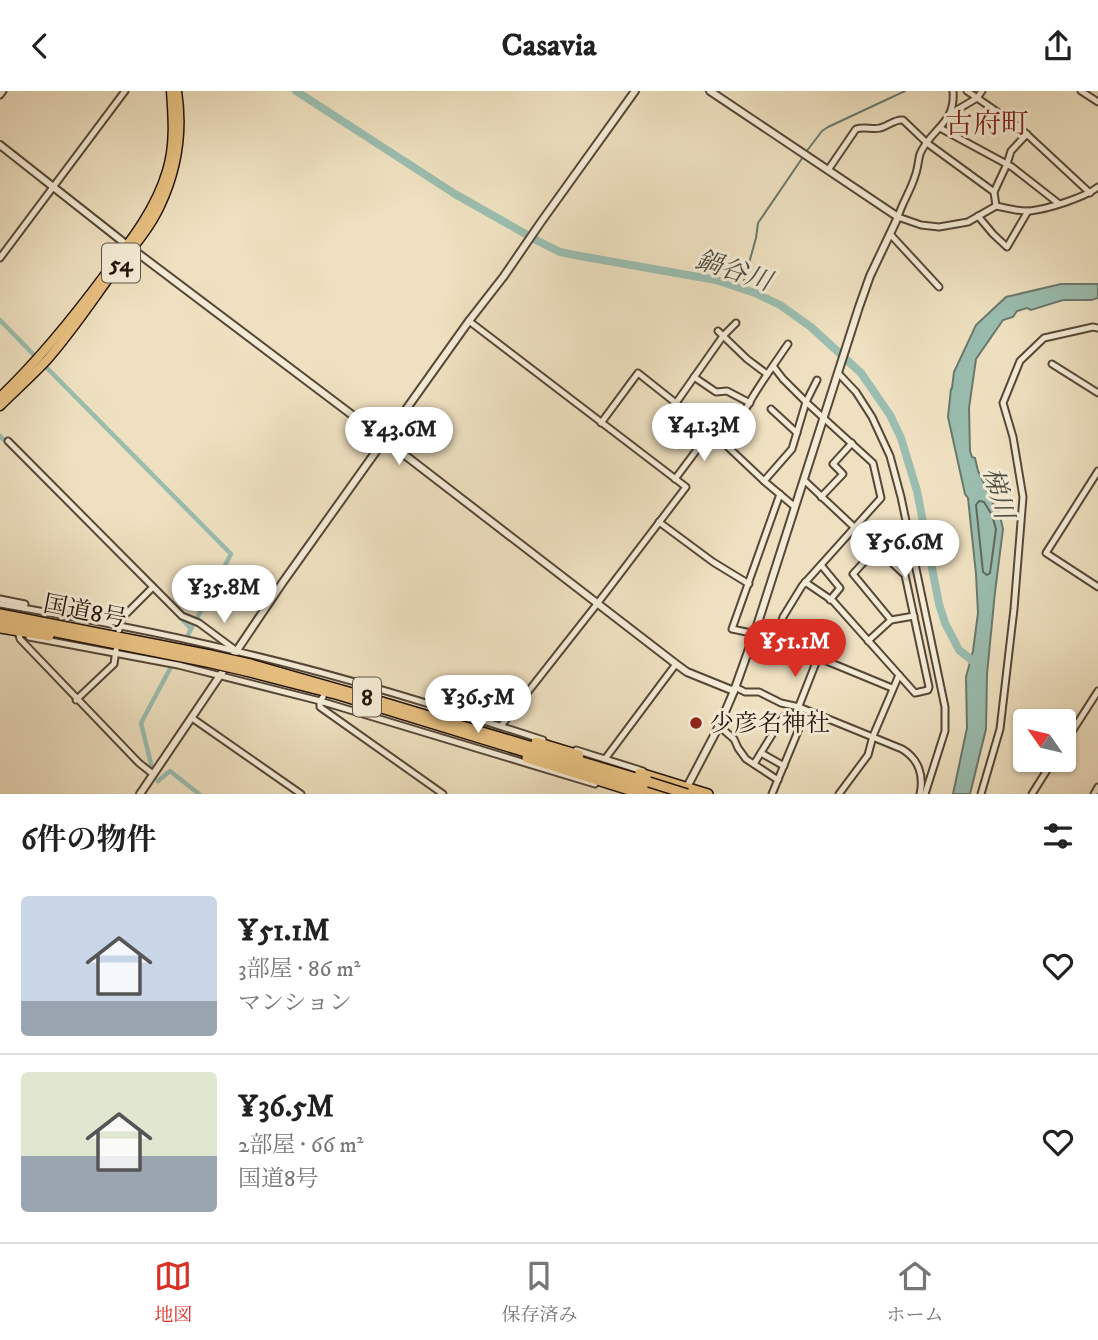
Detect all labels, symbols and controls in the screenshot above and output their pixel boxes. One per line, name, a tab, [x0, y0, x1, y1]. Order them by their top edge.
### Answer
text: Casavia	[502, 26, 596, 66]
icon: back	[21, 27, 59, 65]
icon: share	[1039, 27, 1077, 65]
district label: 古府町	[945, 107, 1029, 142]
road number: 54	[102, 244, 140, 283]
water label: 鍋谷川	[691, 244, 779, 300]
pin: ¥41.3M	[647, 403, 761, 463]
pin: ¥43.6M	[342, 407, 456, 467]
text: ¥41.3M	[668, 411, 740, 440]
text: ¥43.6M	[361, 415, 437, 444]
water label: 梯川	[975, 464, 1021, 526]
pin: ¥56.6M	[848, 521, 962, 580]
text: ¥56.6M	[866, 528, 944, 557]
pin: ¥35.8M	[167, 566, 281, 625]
text: ¥35.8M	[188, 573, 260, 602]
street label: 国道8号	[41, 589, 129, 635]
pin: ¥51.1M	[738, 619, 852, 679]
text: ¥51.1M	[760, 627, 830, 656]
pin: ¥36.5M	[421, 675, 535, 735]
road number: 8	[353, 677, 381, 717]
text: ¥36.5M	[441, 683, 515, 712]
place label: 少彦名神社	[710, 709, 830, 739]
north arrow	[1013, 709, 1076, 772]
map controls	[1013, 709, 1076, 772]
marker: 少彦名神社	[688, 715, 704, 731]
icon: filters	[1039, 817, 1077, 855]
text: 6件の物件	[21, 822, 157, 859]
text: ¥51.1M	[238, 913, 330, 950]
icon: home	[77, 924, 161, 1008]
icon: heart	[1039, 947, 1077, 985]
text: 3部屋 · 86 m²	[238, 955, 360, 984]
text: マンション	[238, 989, 352, 1018]
text: ¥36.5M	[238, 1089, 334, 1126]
icon: home	[77, 1100, 161, 1184]
icon: heart	[1039, 1123, 1077, 1161]
text: 2部屋 · 66 m²	[238, 1131, 364, 1160]
text: 国道8号	[238, 1165, 319, 1194]
tab: 地図	[154, 1257, 193, 1327]
tab: 保存済み	[501, 1257, 578, 1327]
tab: ホーム	[886, 1257, 944, 1327]

